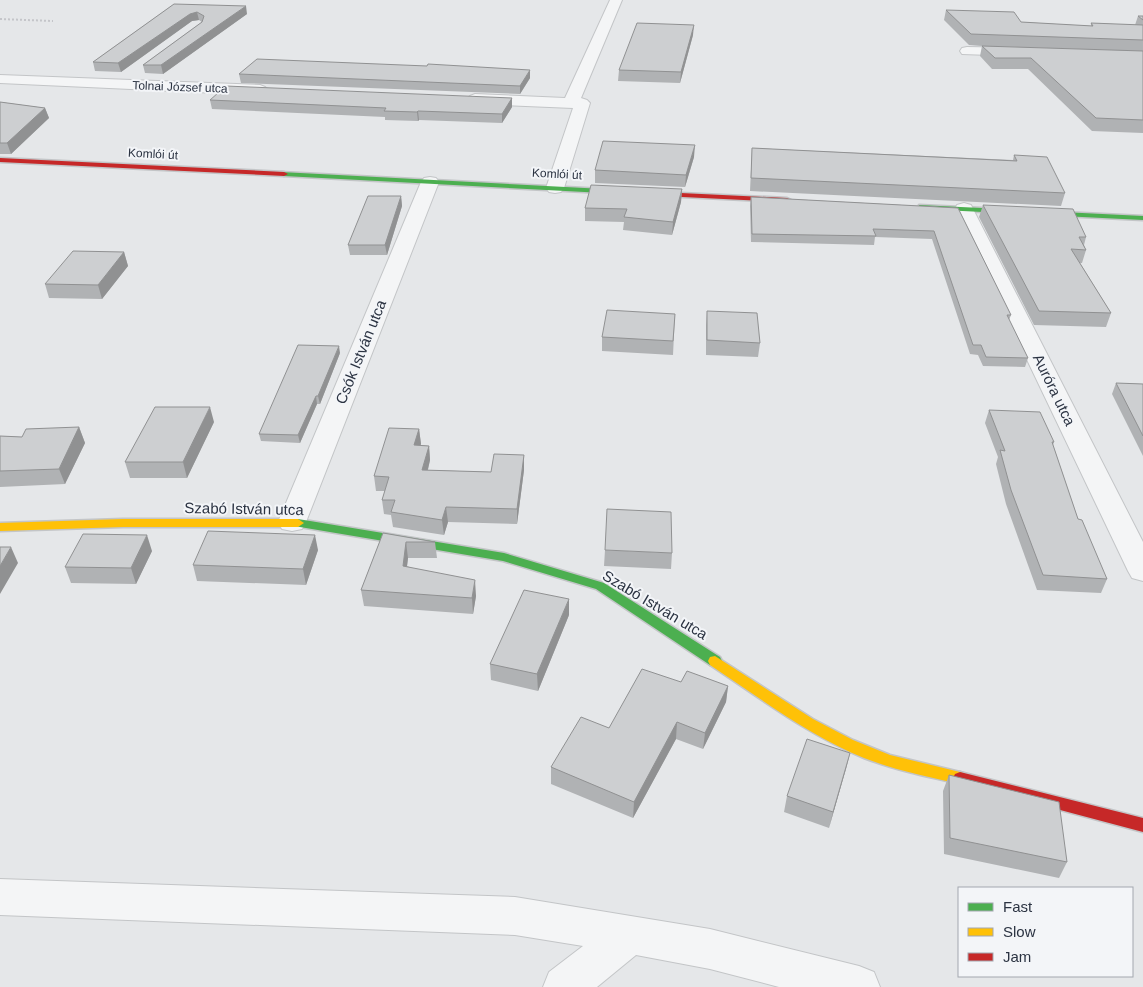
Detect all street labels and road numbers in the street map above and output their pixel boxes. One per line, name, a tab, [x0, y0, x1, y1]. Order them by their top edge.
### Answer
street label: Tolnai József utca	[132, 78, 228, 96]
street label: Komlói út	[128, 146, 179, 162]
street label: Komlói út	[532, 166, 583, 182]
street label: Csók István utca	[332, 297, 389, 406]
street label: Auróra utca	[1030, 351, 1079, 429]
street label: Szabó István utca	[184, 499, 304, 518]
street label: Szabó István utca	[600, 567, 711, 643]

